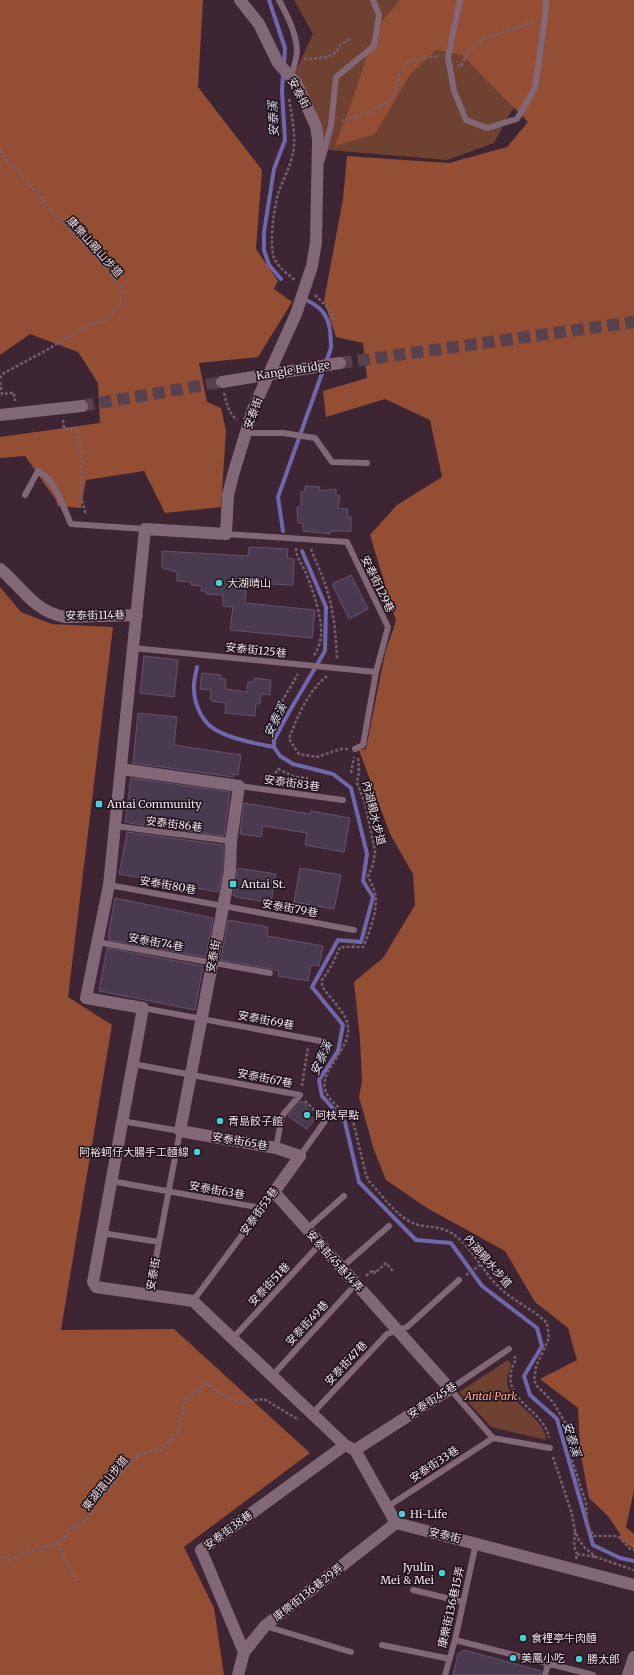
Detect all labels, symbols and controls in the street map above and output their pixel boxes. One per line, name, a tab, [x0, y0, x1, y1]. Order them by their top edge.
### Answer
street label: 安泰街	[285, 75, 313, 111]
water label: 安泰溪	[265, 99, 281, 137]
street label: 康樂山親山步道	[64, 214, 126, 280]
street label: Kangle Bridge	[255, 357, 331, 383]
street label: 安泰街	[241, 395, 265, 431]
street label: 安泰街129巷	[358, 553, 398, 615]
place label: 大湖晴山	[227, 576, 271, 590]
marker: 大湖晴山	[214, 578, 224, 588]
street label: 安泰街114巷	[65, 607, 125, 623]
street label: 安泰街125巷	[225, 640, 287, 660]
water label: 安泰溪	[260, 699, 291, 739]
street label: 安泰街83巷	[263, 772, 321, 794]
street label: 內湖親水步道	[359, 779, 389, 847]
place label: Antai Community	[106, 797, 202, 811]
marker: Antai Community	[94, 799, 104, 809]
street label: 安泰街86巷	[145, 814, 203, 834]
street label: 安泰街80巷	[138, 873, 198, 897]
place label: Antai St.	[240, 877, 286, 891]
marker: Antai St.	[228, 879, 238, 889]
street label: 安泰街79巷	[261, 896, 319, 920]
street label: 安泰街74巷	[127, 930, 185, 954]
street label: 安泰街	[203, 938, 223, 974]
street label: 安泰街69巷	[237, 1008, 295, 1032]
water label: 安泰溪	[307, 1037, 336, 1077]
street label: 安泰街67巷	[236, 1066, 294, 1090]
place label: 阿枝早點	[315, 1108, 359, 1122]
marker: 阿枝早點	[302, 1110, 312, 1120]
place label: 青島餃子館	[228, 1114, 283, 1128]
marker: 青島餃子館	[215, 1116, 225, 1126]
street label: 安泰街65巷	[211, 1129, 269, 1153]
place label: 阿裕蚵仔大腸手工麵線	[79, 1145, 189, 1159]
marker: 阿裕蚵仔大腸手工麵線	[192, 1147, 202, 1157]
street label: 安泰街63巷	[188, 1178, 246, 1202]
street label: 安泰街53巷	[237, 1184, 281, 1238]
street label: 安泰街45巷14弄	[304, 1227, 366, 1295]
street label: 內湖親水步道	[461, 1232, 515, 1290]
street label: 安泰街	[143, 1257, 163, 1291]
street label: 安泰街51巷	[245, 1259, 293, 1309]
street label: 安泰街49巷	[283, 1297, 331, 1349]
street label: 安泰街47巷	[322, 1338, 370, 1388]
street label: 安泰街45巷	[405, 1379, 459, 1421]
park label: Antai Park	[464, 1389, 517, 1403]
water label: 安泰溪	[560, 1420, 585, 1460]
street label: 安泰街33巷	[407, 1443, 461, 1485]
street label: 東湖環山步道	[79, 1453, 131, 1513]
place label: Hi-Life	[410, 1507, 447, 1521]
street label: 安泰街38巷	[201, 1508, 255, 1552]
marker: Hi-Life	[397, 1509, 407, 1519]
street label: 安泰街	[427, 1524, 463, 1546]
street label: 康樂街136巷29弄	[270, 1560, 346, 1624]
place label: Jyulin Mei & Mei	[380, 1560, 435, 1587]
street label: 康樂街136巷15弄	[435, 1565, 467, 1649]
marker: Jyulin Mei & Mei	[437, 1568, 447, 1578]
place label: 食裡亭牛肉麵	[531, 1631, 597, 1645]
marker: 食裡亭牛肉麵	[518, 1633, 528, 1643]
place label: 美鳳小吃	[521, 1651, 565, 1665]
place label: 勝太郎	[587, 1652, 620, 1666]
marker: 美鳳小吃	[508, 1653, 518, 1663]
marker: 勝太郎	[574, 1654, 584, 1664]

